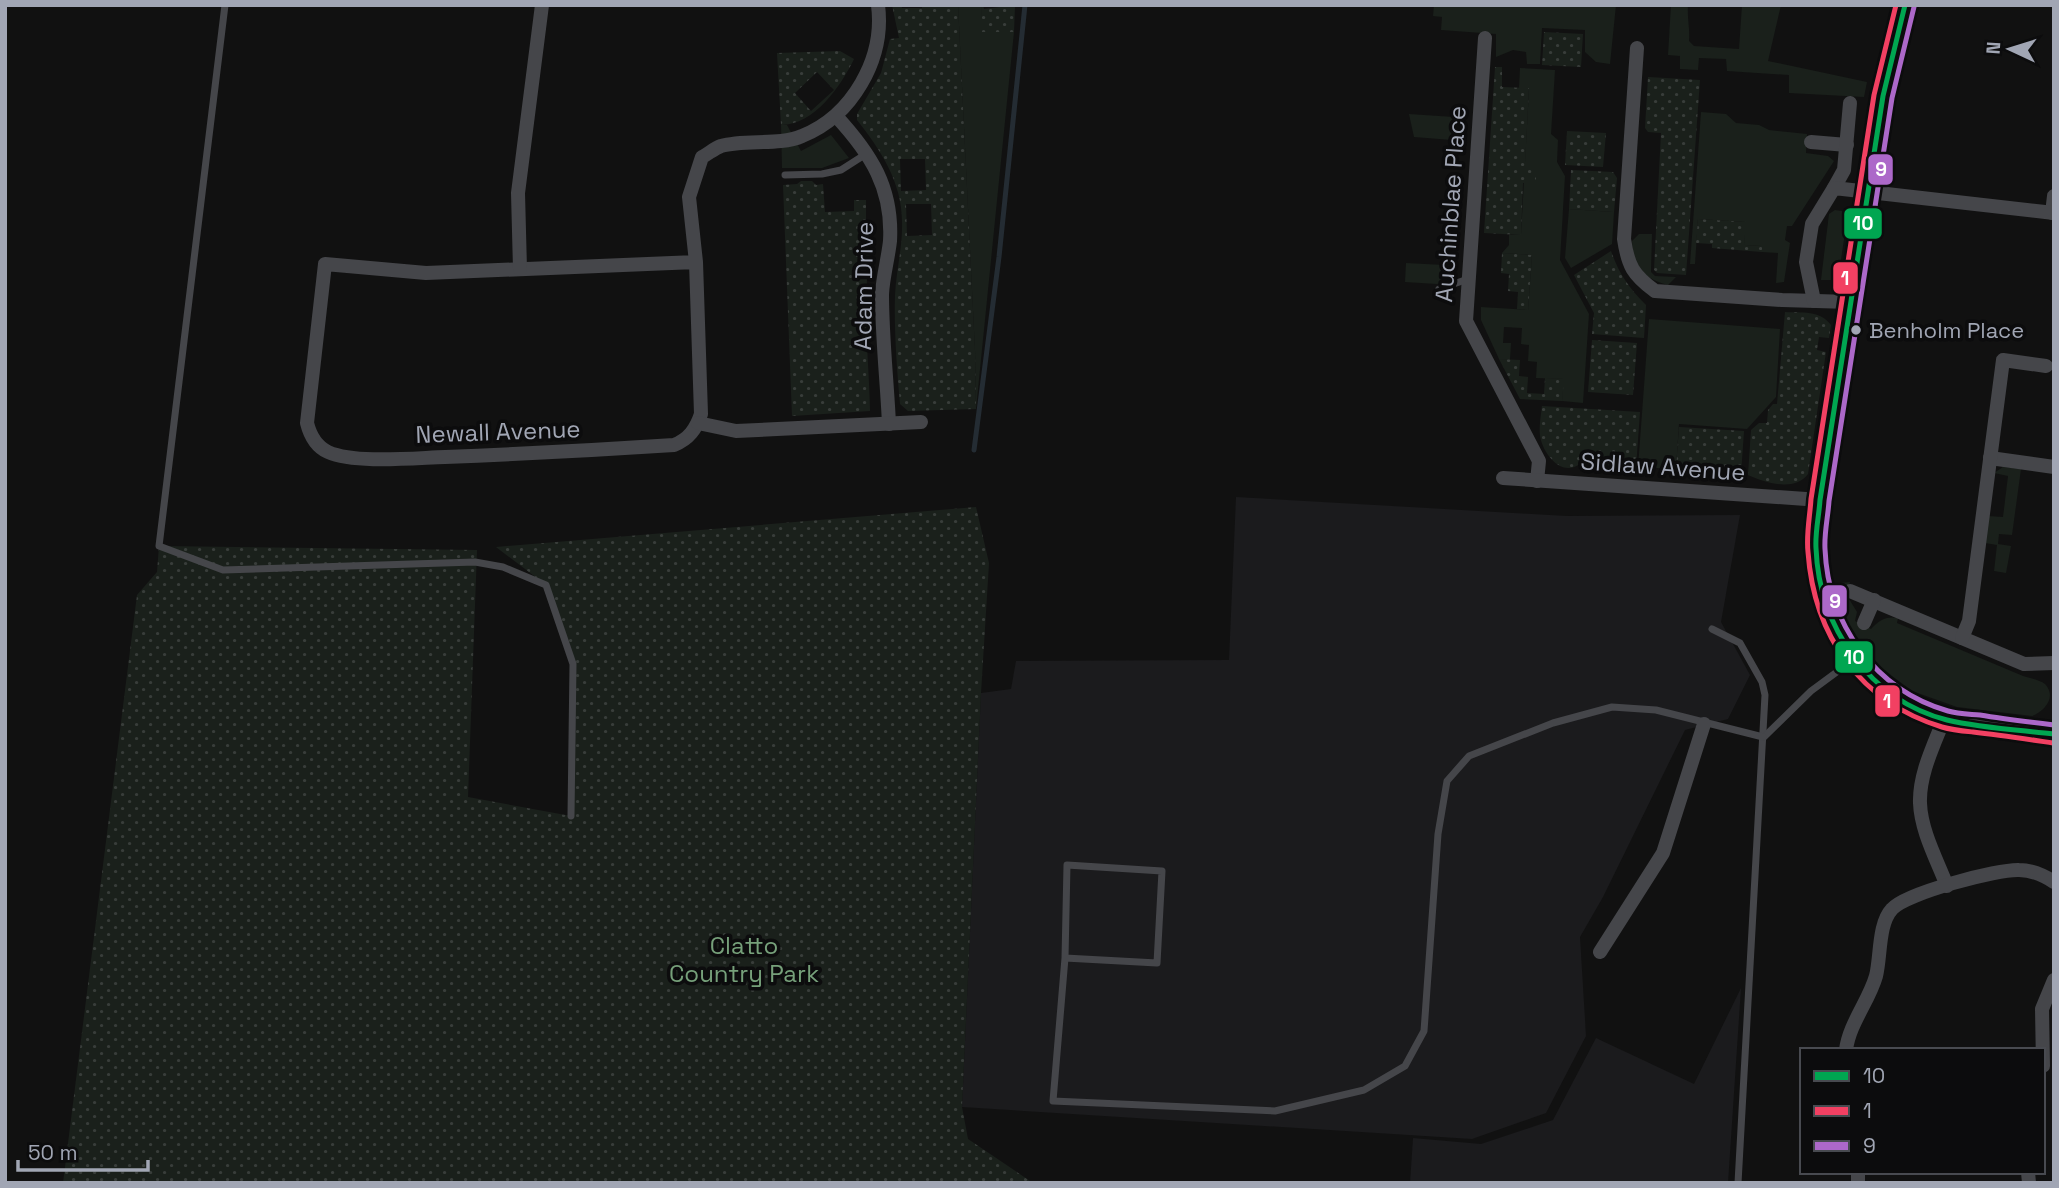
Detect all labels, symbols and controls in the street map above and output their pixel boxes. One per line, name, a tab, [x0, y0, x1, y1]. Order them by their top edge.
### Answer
north arrow	[1975, 14, 2045, 84]
text: N	[1981, 41, 2006, 55]
street label: Auchinblae Place	[1428, 105, 1473, 303]
line badge: 9	[1867, 153, 1894, 186]
text: 9	[1875, 157, 1887, 182]
line badge: 10	[1843, 207, 1883, 240]
text: 10	[1853, 211, 1873, 236]
street label: Adam Drive	[847, 221, 880, 351]
line badge: 1	[1832, 261, 1859, 295]
text: 1	[1841, 266, 1849, 291]
place label: Benholm Place	[1869, 316, 2024, 344]
marker: Benholm Place	[1849, 323, 1863, 337]
street label: Newall Avenue	[415, 413, 581, 450]
street label: Sidlaw Avenue	[1579, 445, 1747, 488]
line badge: 9	[1821, 584, 1848, 618]
text: 9	[1829, 589, 1841, 614]
line badge: 10	[1834, 640, 1874, 674]
text: 10	[1844, 645, 1864, 670]
line badge: 1	[1874, 684, 1901, 718]
text: 1	[1883, 689, 1891, 714]
park label: Clatto Country Park	[669, 930, 819, 989]
legend	[1800, 1048, 2045, 1174]
text: 10	[1863, 1062, 1885, 1089]
text: 1	[1863, 1097, 1872, 1124]
scale bar	[18, 1128, 147, 1172]
text: 9	[1863, 1132, 1876, 1159]
text: 50 m	[28, 1139, 78, 1166]

